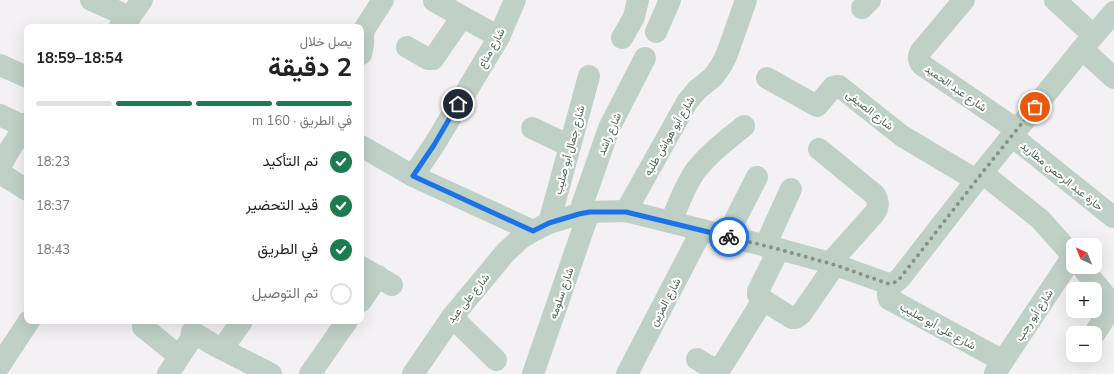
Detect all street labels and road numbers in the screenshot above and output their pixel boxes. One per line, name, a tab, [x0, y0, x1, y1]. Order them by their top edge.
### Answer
street label: شارع مناع	[474, 25, 509, 71]
street label: شارع عبد الحميد	[922, 61, 990, 116]
street label: شارع الصيفى	[843, 87, 897, 134]
street label: شارع أبو هواش طلبه	[641, 93, 698, 179]
street label: شارع جمال أبو صليب	[550, 104, 589, 196]
street label: شارع راشد	[594, 110, 625, 158]
street label: حارة عبد الرحمن مطاريد	[1017, 138, 1106, 214]
street label: شارع سلومه	[546, 265, 577, 321]
street label: شارع على عيد	[444, 270, 493, 326]
street label: شارع المزين	[646, 275, 685, 329]
street label: شارع أبو رجب	[1012, 286, 1057, 344]
street label: شارع على أبو صليب	[897, 299, 979, 354]

